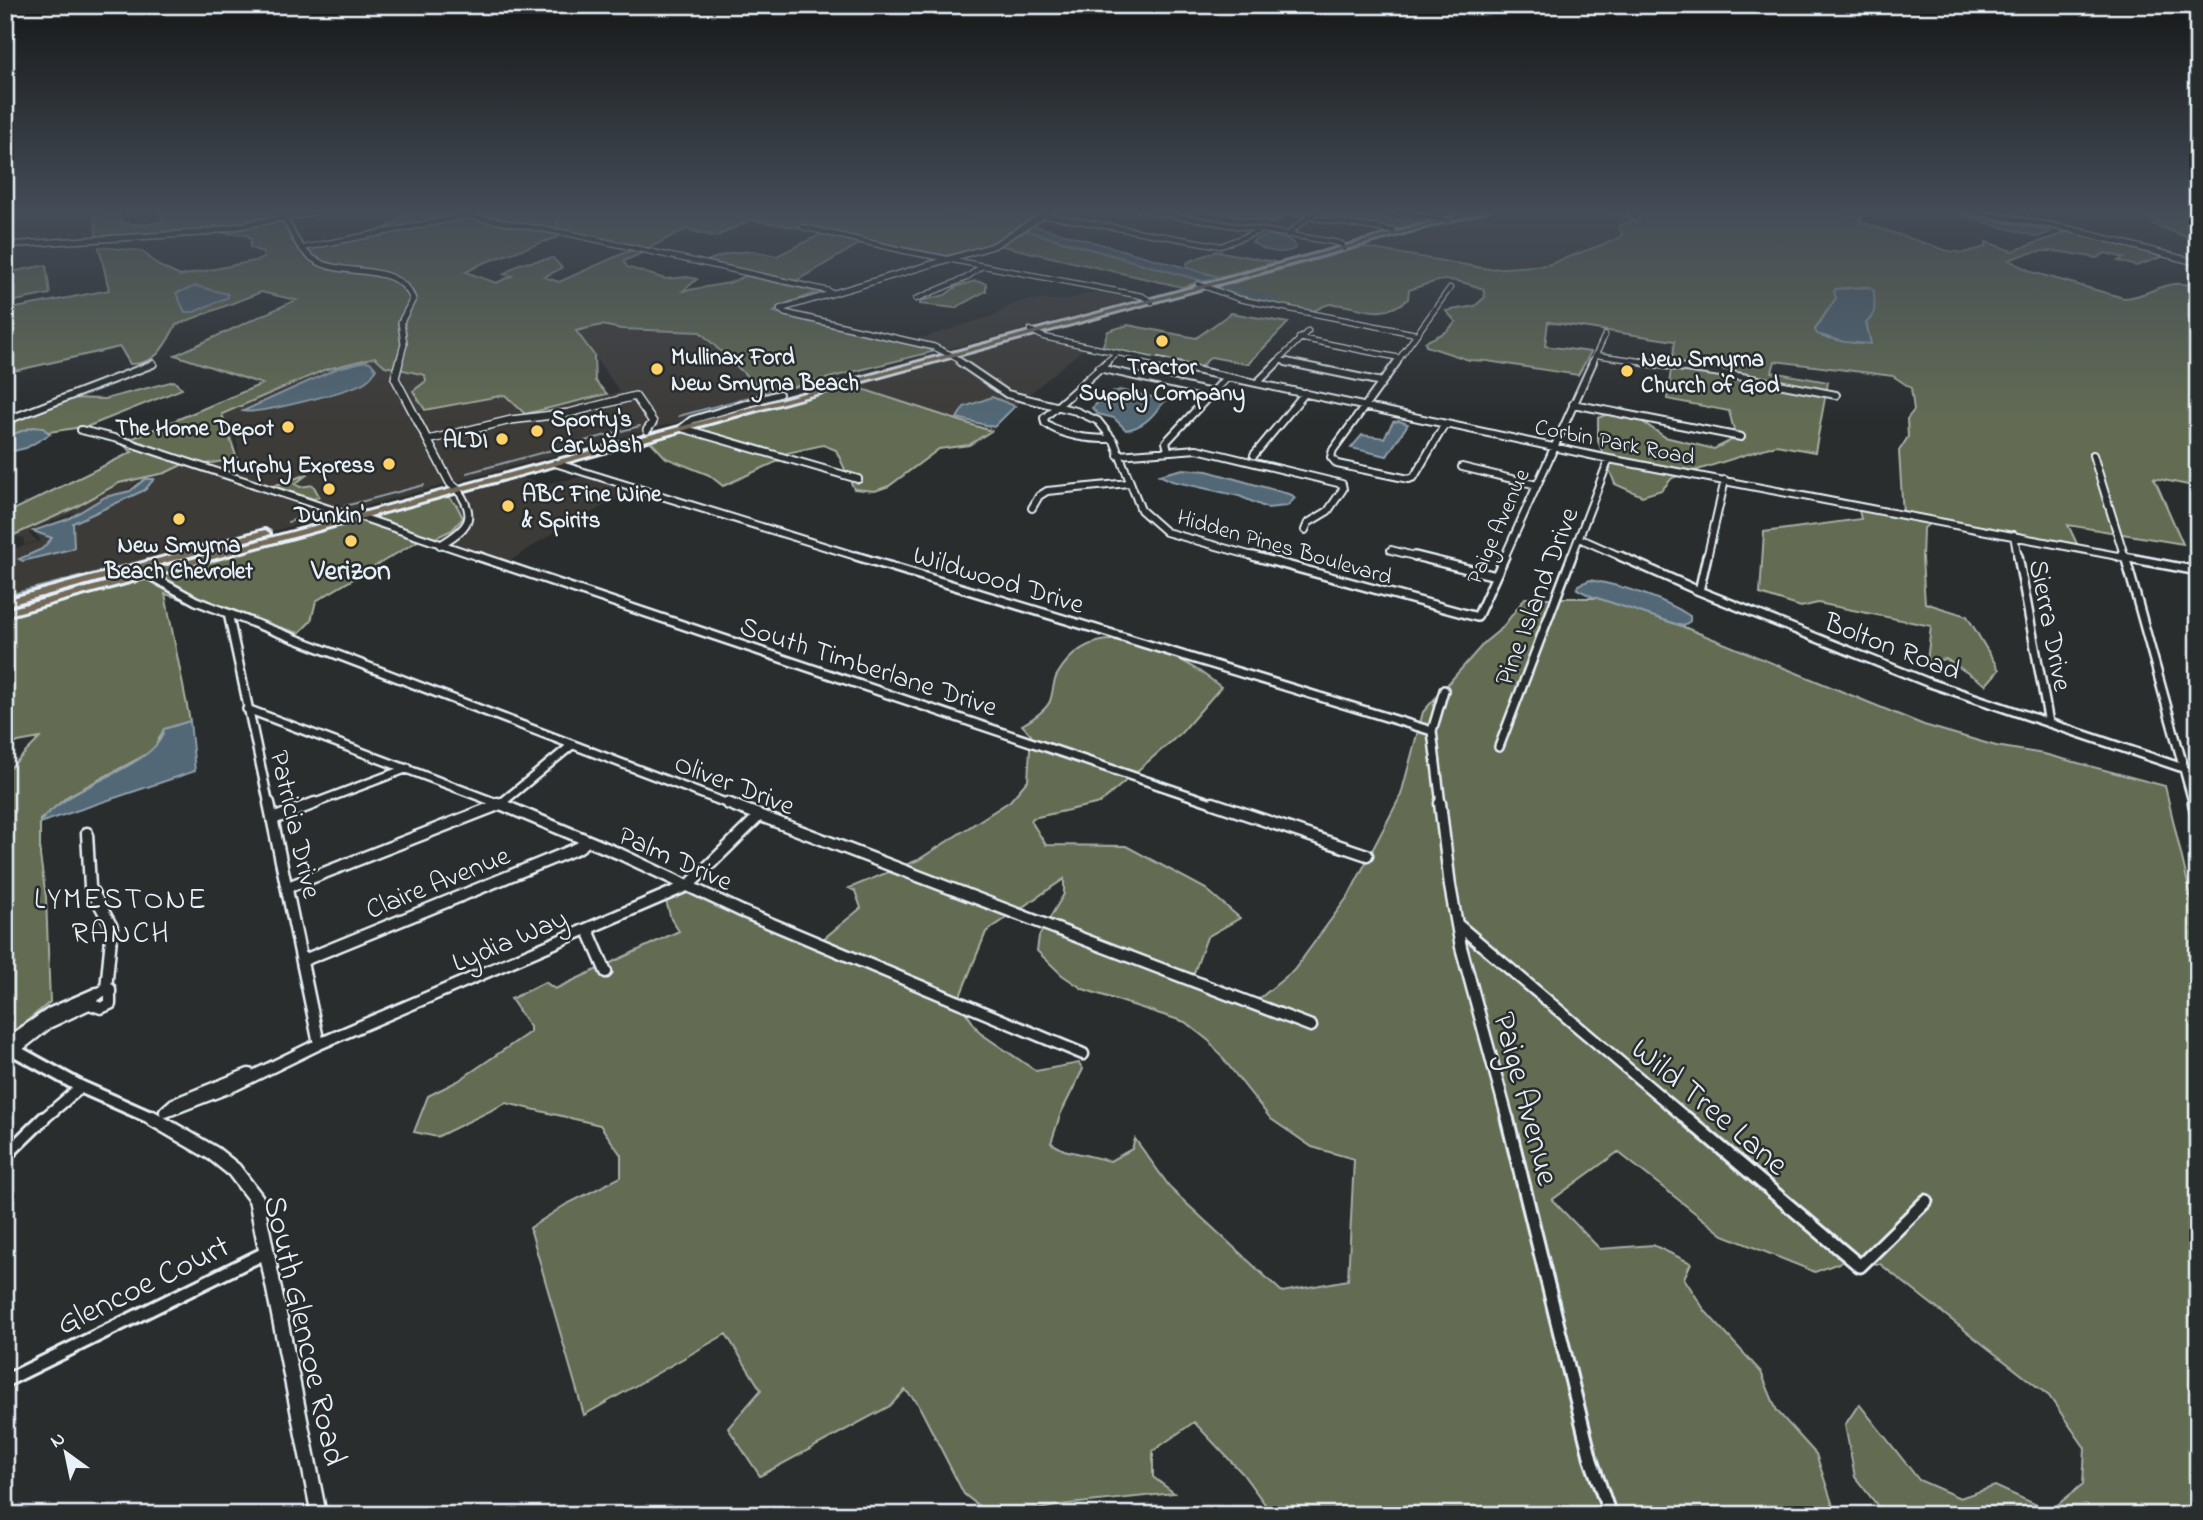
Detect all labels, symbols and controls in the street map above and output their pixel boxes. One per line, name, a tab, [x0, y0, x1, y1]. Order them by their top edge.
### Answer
marker: Tractor Supply Company	[1154, 333, 1170, 349]
place label: Mullinax Ford New Smyrna Beach	[671, 342, 859, 403]
place label: New Smyrna Church of God	[1641, 344, 1779, 403]
place label: Tractor Supply Company	[1079, 352, 1245, 413]
marker: Mullinax Ford New Smyrna Beach	[649, 361, 665, 377]
marker: New Smyrna Church of God	[1619, 363, 1635, 379]
place label: Sporty's Car Wash	[551, 404, 642, 463]
street label: Corbin Park Road	[1532, 412, 1697, 475]
place label: The Home Depot	[115, 413, 274, 446]
marker: The Home Depot	[280, 419, 296, 435]
marker: Sporty's Car Wash	[529, 423, 545, 439]
place label: ALDI	[443, 425, 488, 458]
marker: ALDI	[494, 431, 510, 447]
place label: Murphy Express	[222, 450, 375, 485]
marker: Murphy Express	[381, 456, 397, 472]
street label: Paige Avenue	[1459, 463, 1541, 591]
place label: ABC Fine Wine & Spirits	[521, 479, 662, 538]
marker: Dunkin'	[321, 481, 337, 497]
marker: ABC Fine Wine & Spirits	[500, 498, 516, 514]
place label: Dunkin'	[293, 500, 364, 533]
street label: Pine Island Drive	[1485, 501, 1591, 693]
street label: Hidden Pines Boulevard	[1173, 502, 1396, 595]
marker: New Smyrna Beach Chevrolet	[171, 511, 187, 527]
place label: New Smyrna Beach Chevrolet	[104, 530, 253, 589]
marker: Verizon	[343, 533, 359, 549]
street label: Wildwood Drive	[907, 536, 1089, 627]
place label: Verizon	[310, 552, 391, 593]
street label: Sierra Drive	[2016, 556, 2082, 696]
street label: Bolton Road	[1817, 603, 1966, 693]
street label: South Timberlane Drive	[734, 607, 1002, 729]
street label: Oliver Drive	[667, 744, 801, 828]
street label: Patricia Drive	[257, 747, 331, 903]
street label: Palm Drive	[611, 817, 739, 904]
street label: Claire Avenue	[360, 837, 517, 932]
district label: LYMESTONE RANCH	[34, 879, 208, 957]
street label: Lydia Way	[446, 900, 575, 985]
street label: Paige Avenue	[1478, 1007, 1570, 1191]
street label: Wild Tree Lane	[1619, 1027, 1798, 1189]
street label: South Glencoe Road	[249, 1191, 358, 1471]
street label: Glencoe Court	[49, 1224, 239, 1349]
north arrow	[32, 1418, 102, 1488]
text: N	[45, 1426, 71, 1456]

